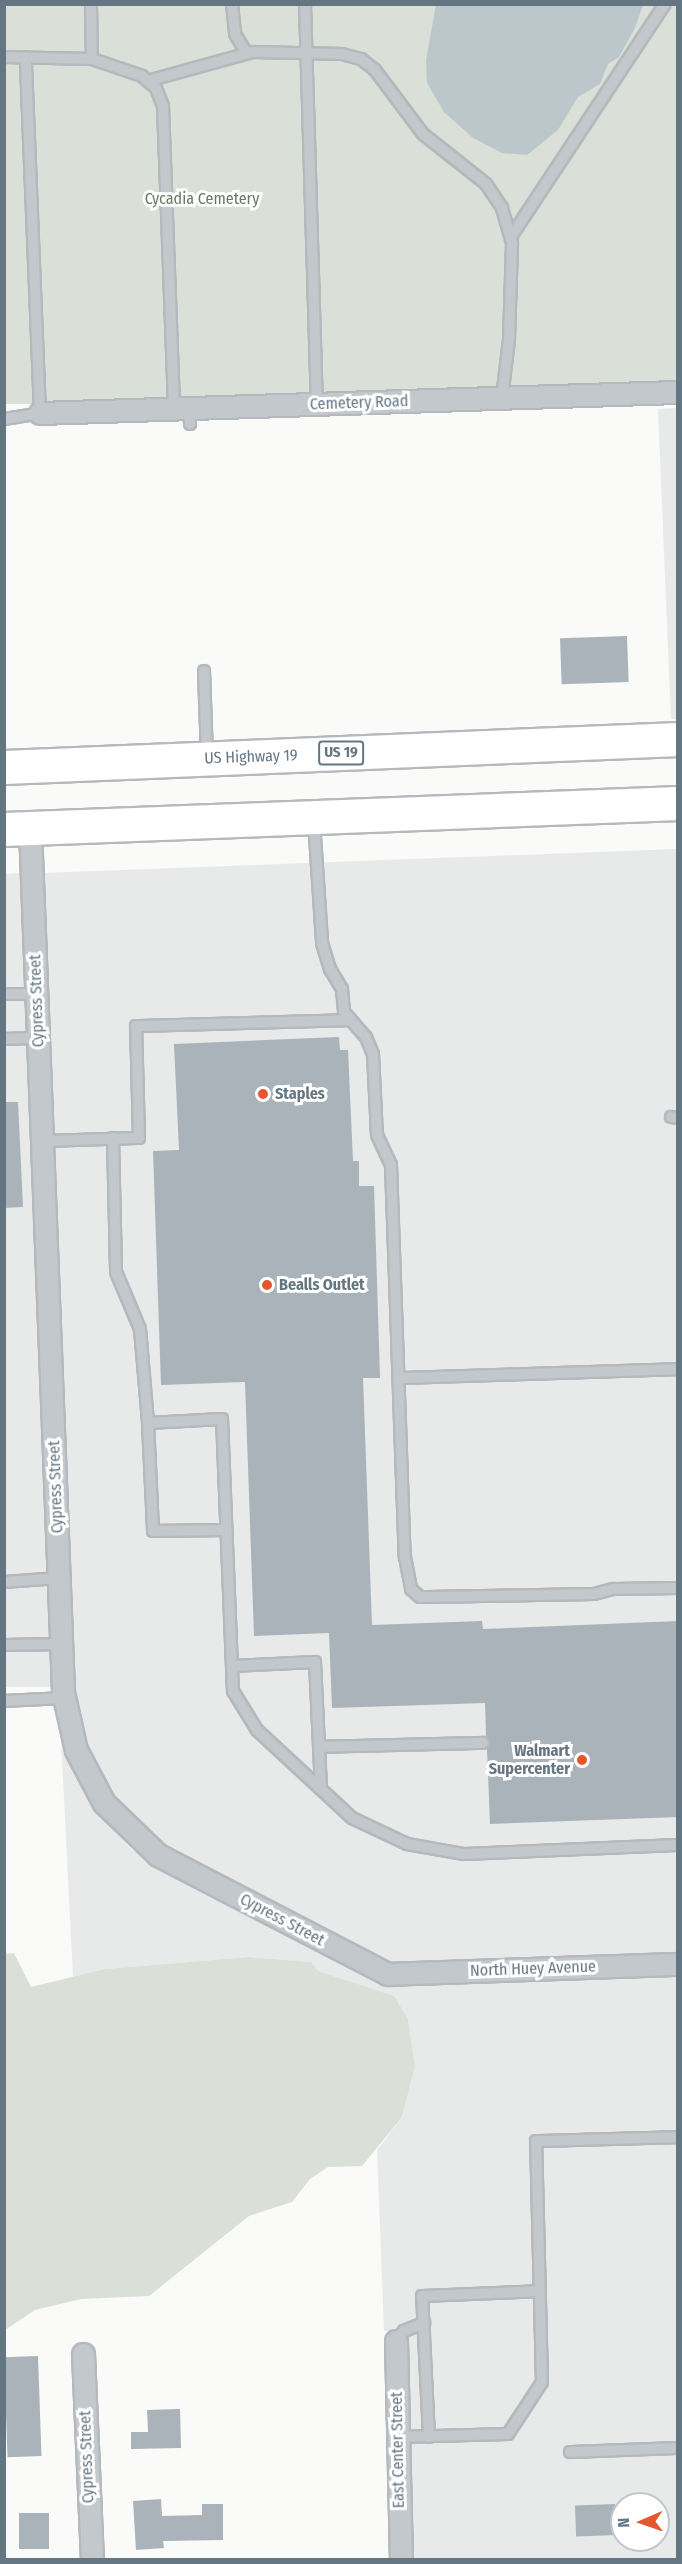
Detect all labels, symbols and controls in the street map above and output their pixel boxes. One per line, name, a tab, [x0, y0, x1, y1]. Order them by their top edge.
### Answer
park label: Cycadia Cemetery	[145, 189, 259, 209]
street label: Cemetery Road	[309, 392, 409, 414]
road number: US 19	[317, 741, 365, 765]
street label: US Highway 19	[204, 746, 298, 768]
street label: Cypress Street	[26, 954, 48, 1048]
place label: Staples	[275, 1084, 325, 1104]
marker: Staples	[256, 1087, 270, 1101]
place label: Bealls Outlet	[279, 1275, 365, 1295]
marker: Bealls Outlet	[260, 1278, 274, 1292]
street label: Cypress Street	[45, 1440, 67, 1534]
place label: Walmart Supercenter	[489, 1741, 570, 1779]
marker: Walmart Supercenter	[575, 1753, 589, 1767]
street label: Cypress Street	[237, 1890, 327, 1950]
street label: North Huey Avenue	[470, 1957, 596, 1981]
street label: East Center Street	[387, 2392, 409, 2508]
street label: Cypress Street	[76, 2410, 98, 2504]
north arrow	[610, 2492, 670, 2552]
text: N	[614, 2517, 633, 2528]

